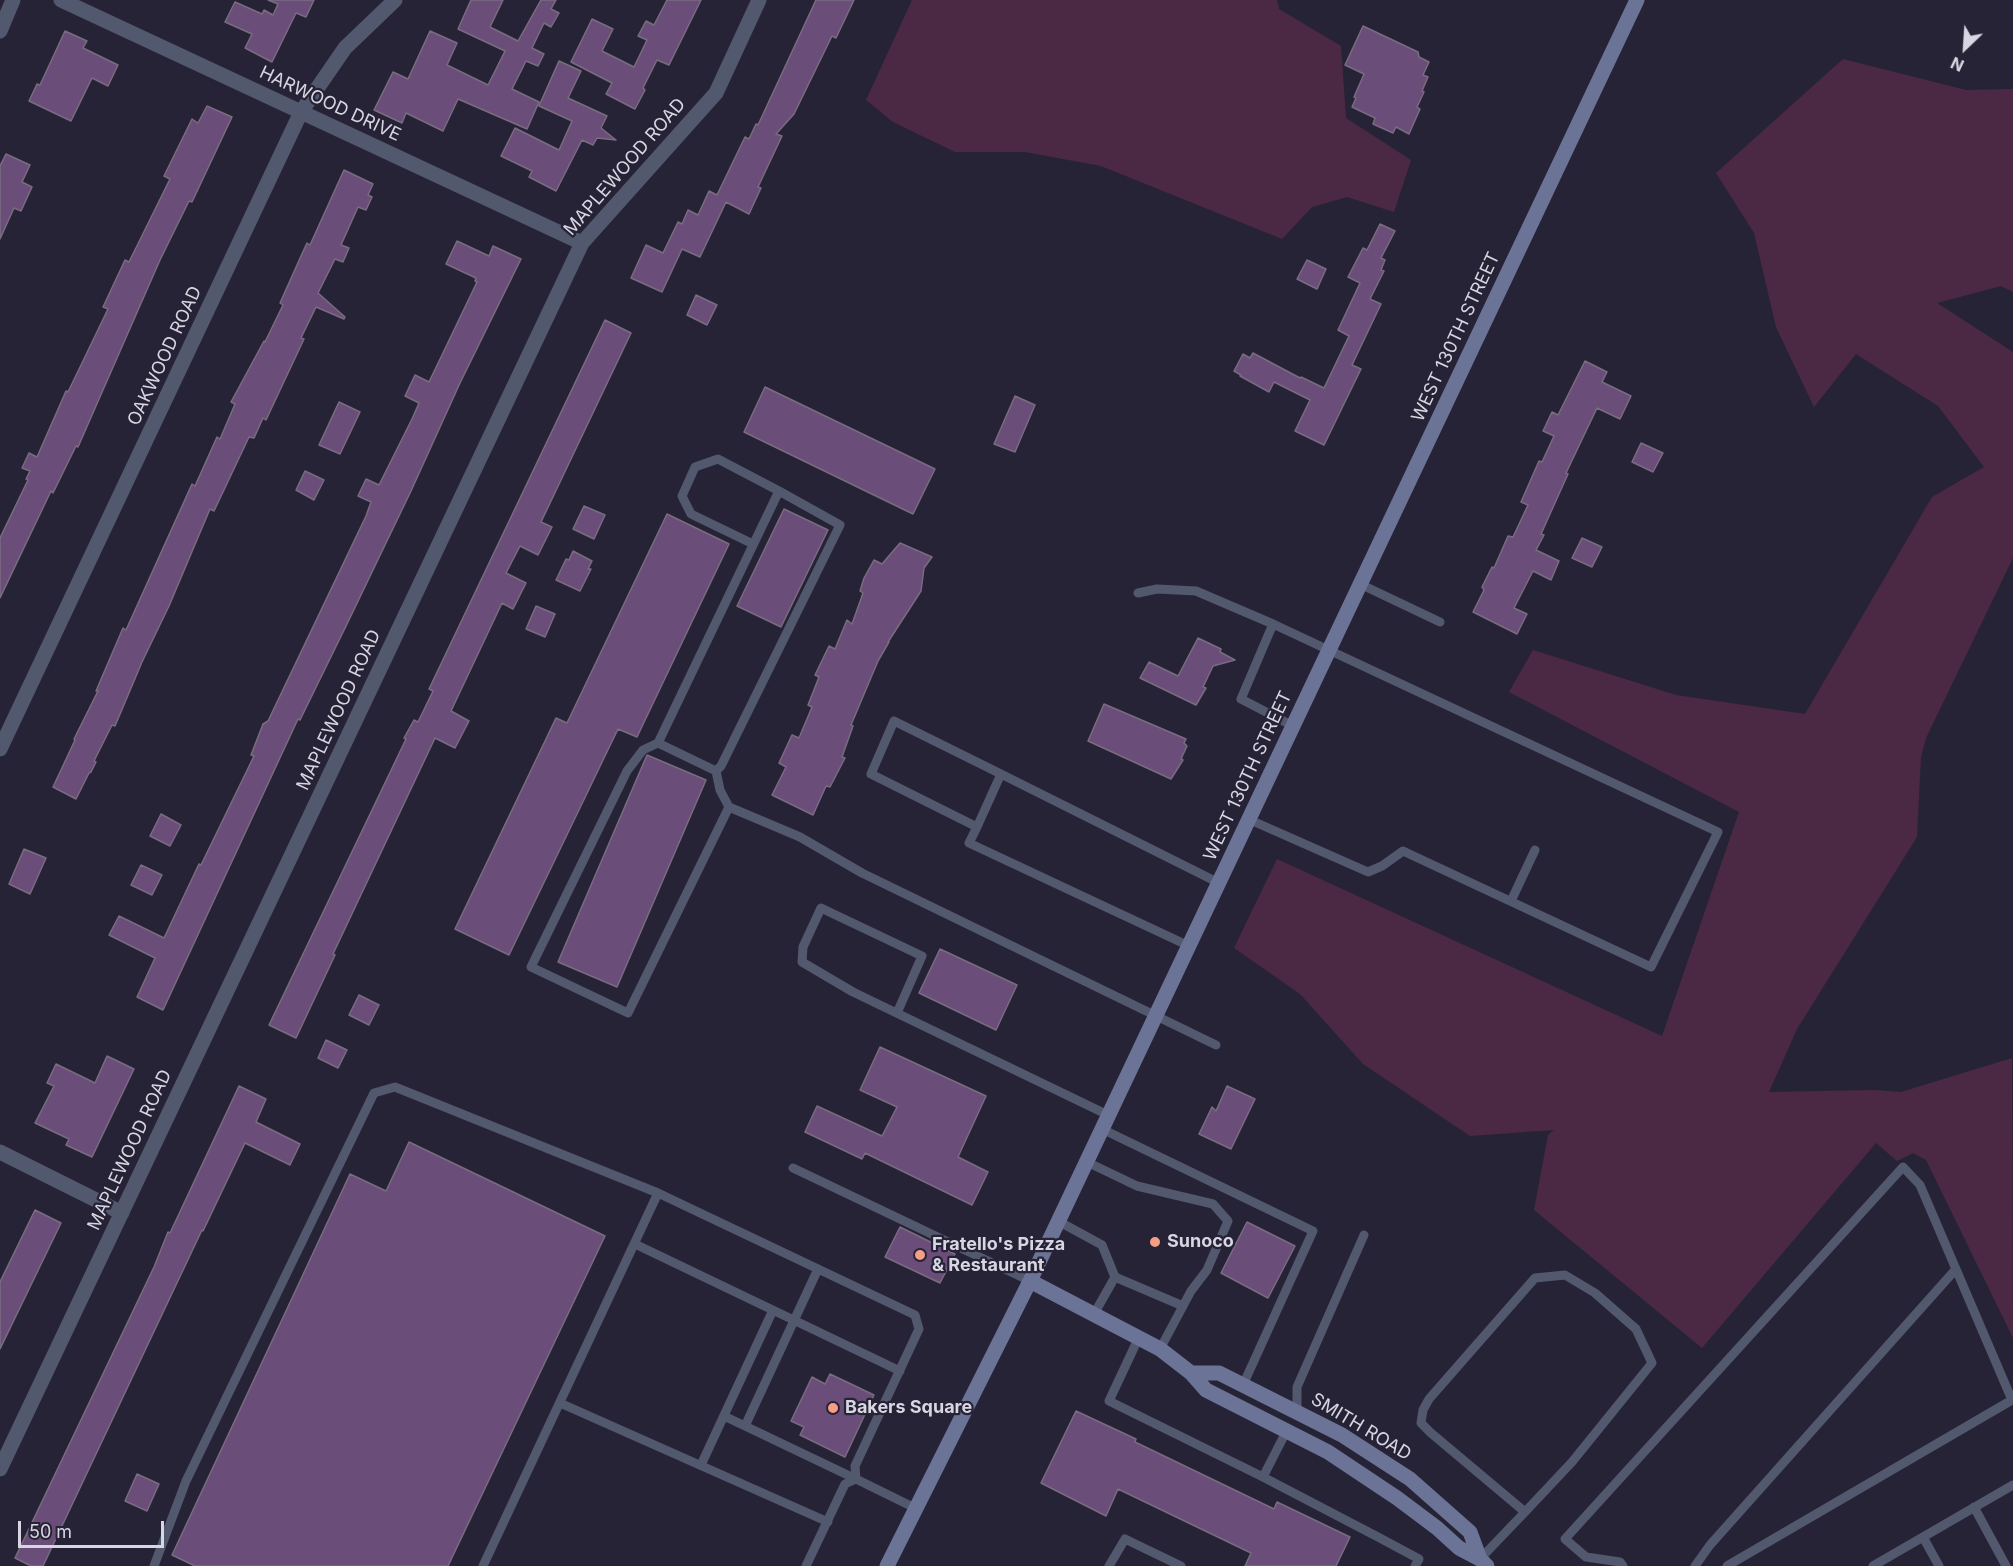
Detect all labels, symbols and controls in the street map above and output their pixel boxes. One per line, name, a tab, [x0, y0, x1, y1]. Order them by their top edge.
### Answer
north arrow	[1935, 18, 1995, 78]
text: N	[1948, 53, 1967, 76]
street label: HARWOOD DRIVE	[256, 62, 404, 146]
street label: MAPLEWOOD ROAD	[560, 94, 690, 240]
street label: WEST 130TH STREET	[1407, 249, 1505, 425]
street label: OAKWOOD ROAD	[123, 283, 207, 429]
street label: MAPLEWOOD ROAD	[292, 626, 386, 794]
street label: WEST 130TH STREET	[1199, 688, 1297, 864]
street label: MAPLEWOOD ROAD	[83, 1066, 177, 1234]
place label: Sunoco	[1167, 1231, 1234, 1253]
place label: Fratello's Pizza & Restaurant	[932, 1234, 1065, 1276]
marker: Sunoco	[1148, 1235, 1162, 1249]
marker: Fratello's Pizza & Restaurant	[913, 1248, 927, 1262]
street label: SMITH ROAD	[1307, 1389, 1415, 1465]
place label: Bakers Square	[845, 1397, 972, 1419]
marker: Bakers Square	[826, 1401, 840, 1415]
scale bar	[21, 1509, 166, 1547]
text: 50 m	[29, 1521, 72, 1542]

